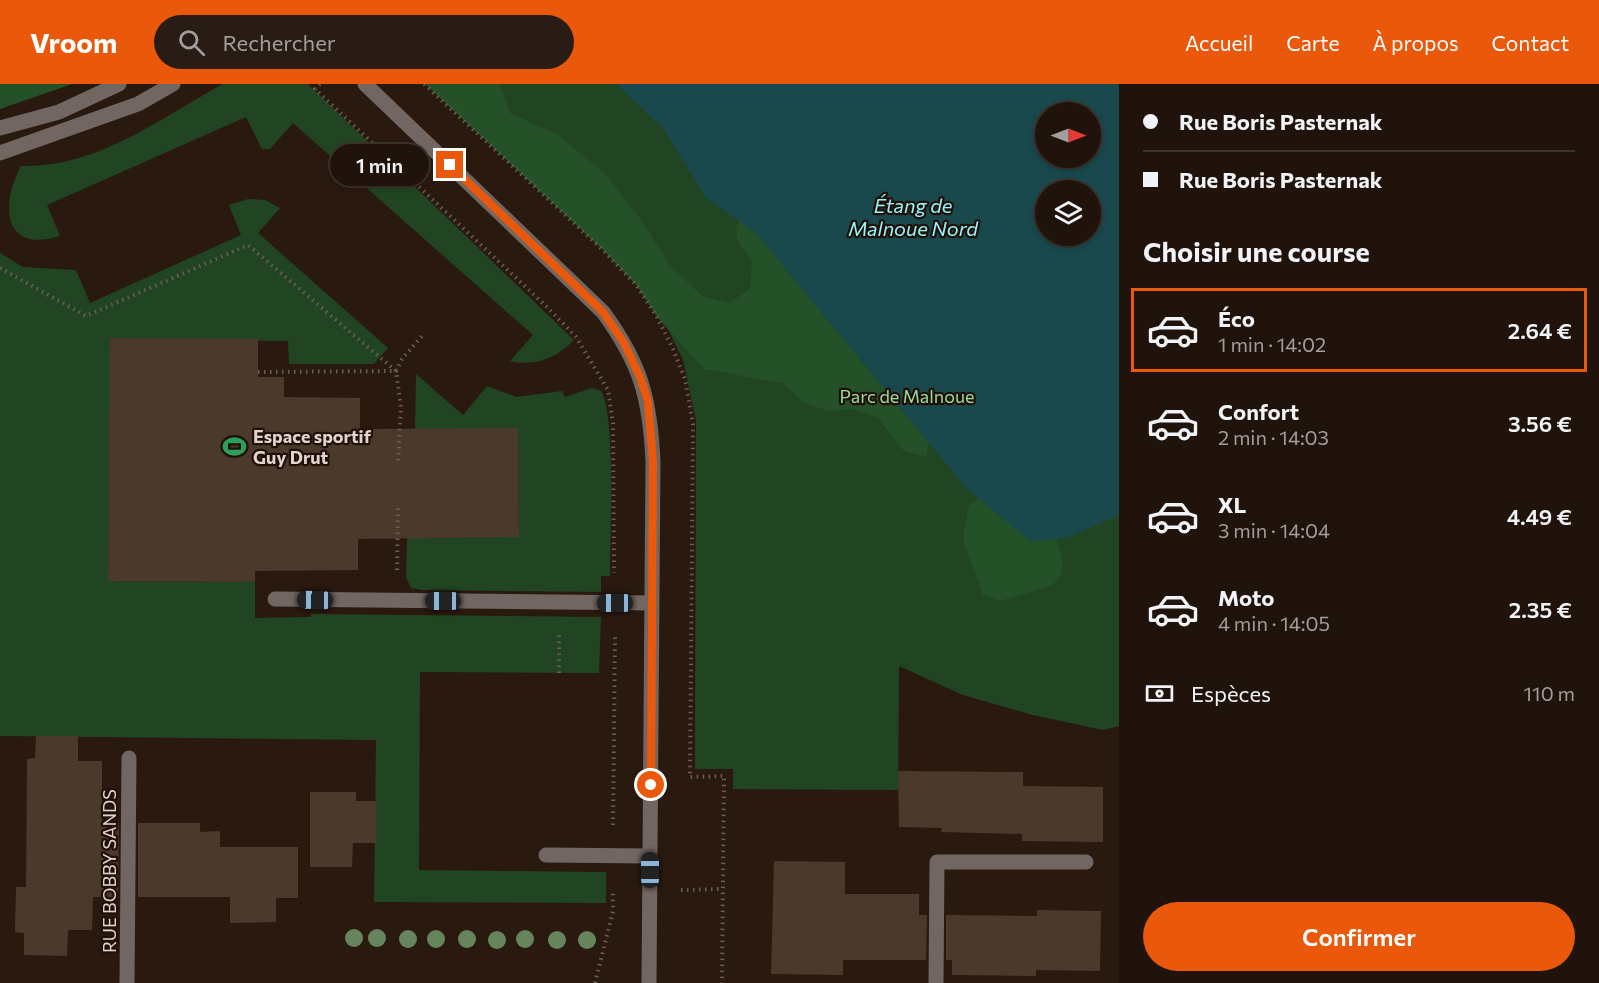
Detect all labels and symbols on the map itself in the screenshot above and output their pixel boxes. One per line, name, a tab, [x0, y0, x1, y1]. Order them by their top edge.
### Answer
north arrow	[1035, 102, 1101, 168]
callout: 1 min	[330, 144, 429, 186]
route end	[436, 151, 463, 178]
water label: Étang de Malnoue Nord	[848, 193, 979, 240]
park label: Parc de Malnoue	[840, 385, 974, 407]
place label: Espace sportif Guy Drut	[253, 425, 372, 468]
sports icon: Espace sportif Guy Drut	[222, 433, 248, 459]
car	[297, 591, 333, 609]
car	[425, 592, 461, 610]
car	[597, 594, 633, 612]
route start	[637, 771, 664, 798]
street label: RUE BOBBY SANDS	[98, 789, 120, 953]
car	[641, 852, 659, 888]

